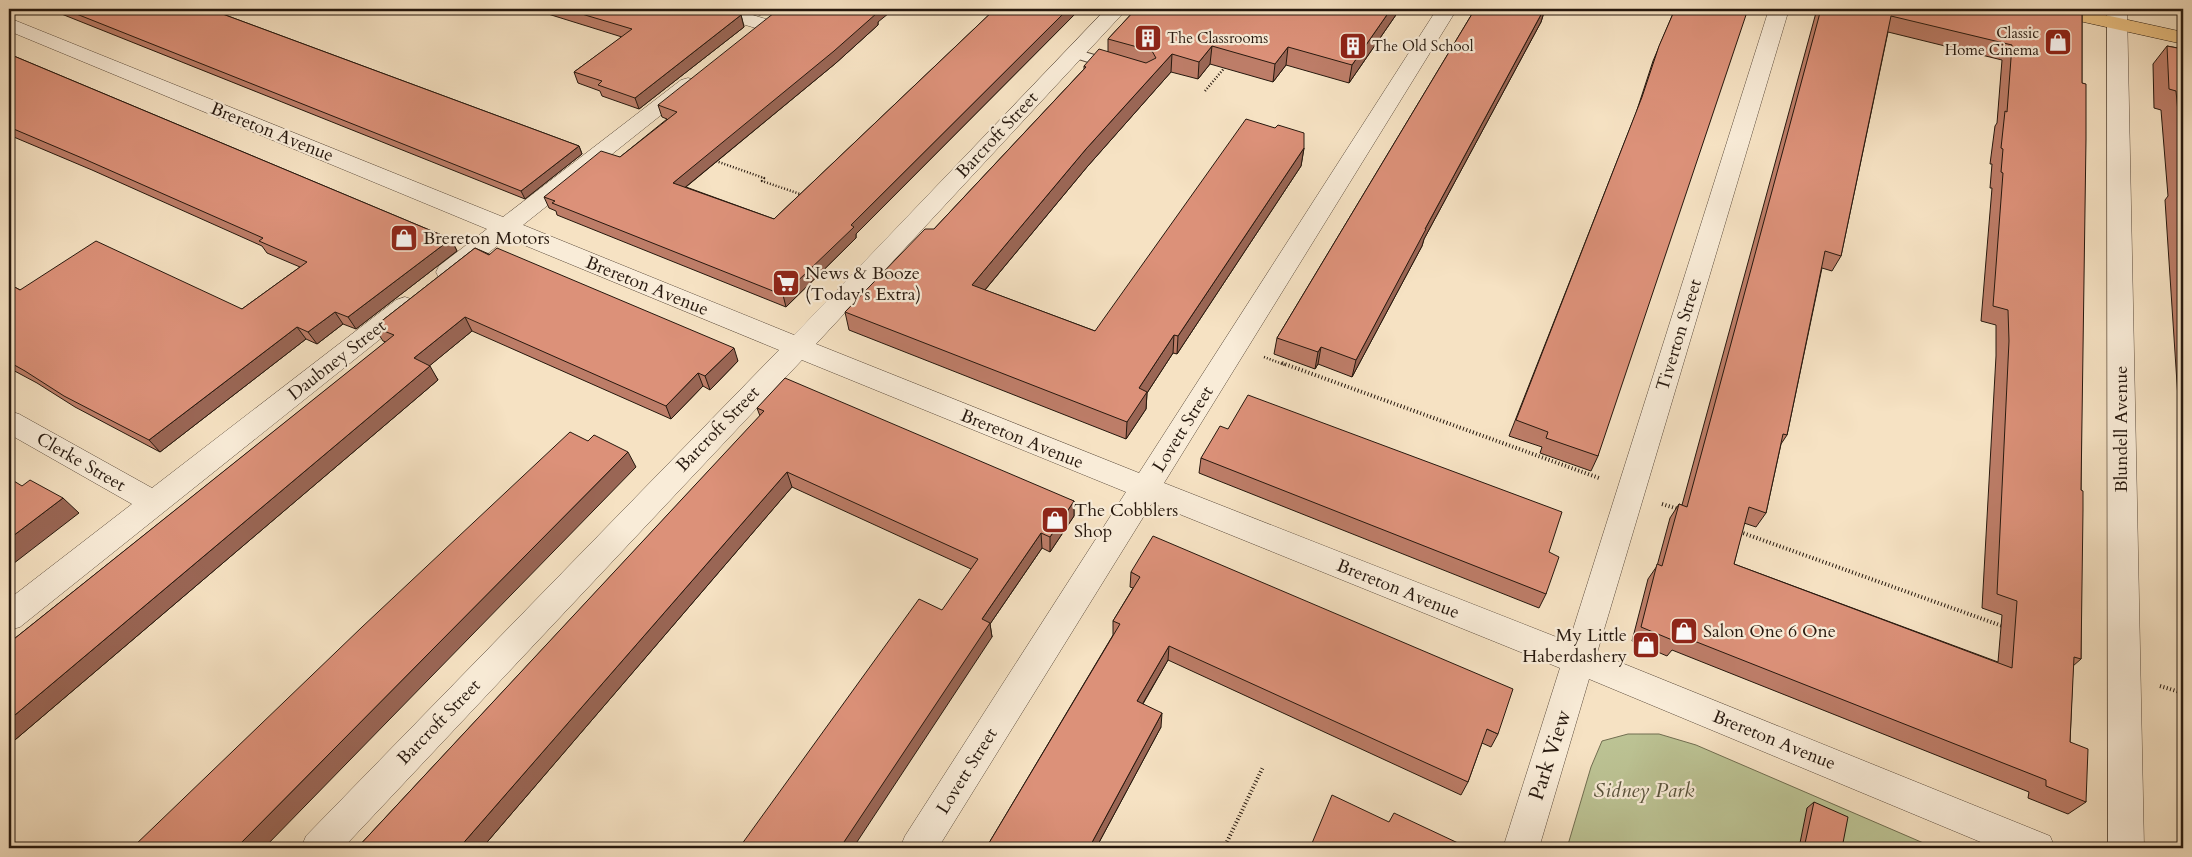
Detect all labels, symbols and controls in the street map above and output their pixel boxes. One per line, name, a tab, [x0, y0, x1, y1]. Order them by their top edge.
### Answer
building icon: The Classrooms	[1133, 23, 1163, 53]
place label: Classic Home Cinema	[1945, 23, 2040, 60]
shop icon: Classic Home Cinema	[2043, 27, 2073, 57]
place label: The Classrooms	[1167, 28, 1268, 48]
building icon: The Old School	[1338, 31, 1368, 61]
place label: The Old School	[1372, 36, 1474, 56]
street label: Barcroft Street	[950, 86, 1044, 184]
street label: Brereton Avenue	[207, 96, 337, 168]
shop icon: Brereton Motors	[389, 223, 419, 253]
place label: Brereton Motors	[423, 226, 550, 251]
street label: Brereton Avenue	[582, 250, 712, 322]
place label: News & Booze (Today's Extra)	[805, 261, 921, 307]
supermarket icon: News & Booze (Today's Extra)	[771, 268, 801, 298]
street label: Tiverton Street	[1650, 276, 1708, 394]
street label: Daubney Street	[283, 314, 391, 406]
street label: Blundell Avenue	[2109, 365, 2134, 493]
street label: Barcroft Street	[671, 380, 766, 477]
street label: Lovett Street	[1147, 381, 1220, 477]
street label: Brereton Avenue	[957, 403, 1087, 475]
street label: Clerke Street	[32, 426, 130, 498]
place label: The Cobblers Shop	[1074, 498, 1178, 544]
shop icon: The Cobblers Shop	[1040, 505, 1070, 535]
street label: Brereton Avenue	[1333, 553, 1463, 625]
shop icon: Salon One 6 One	[1669, 616, 1699, 646]
place label: Salon One 6 One	[1703, 619, 1836, 644]
place label: My Little Haberdashery	[1522, 623, 1627, 669]
shop icon: My Little Haberdashery	[1631, 630, 1661, 660]
street label: Barcroft Street	[392, 673, 487, 770]
street label: Brereton Avenue	[1709, 704, 1839, 776]
street label: Park View	[1522, 706, 1578, 804]
street label: Lovett Street	[931, 723, 1004, 819]
park label: Sidney Park	[1594, 776, 1695, 805]

